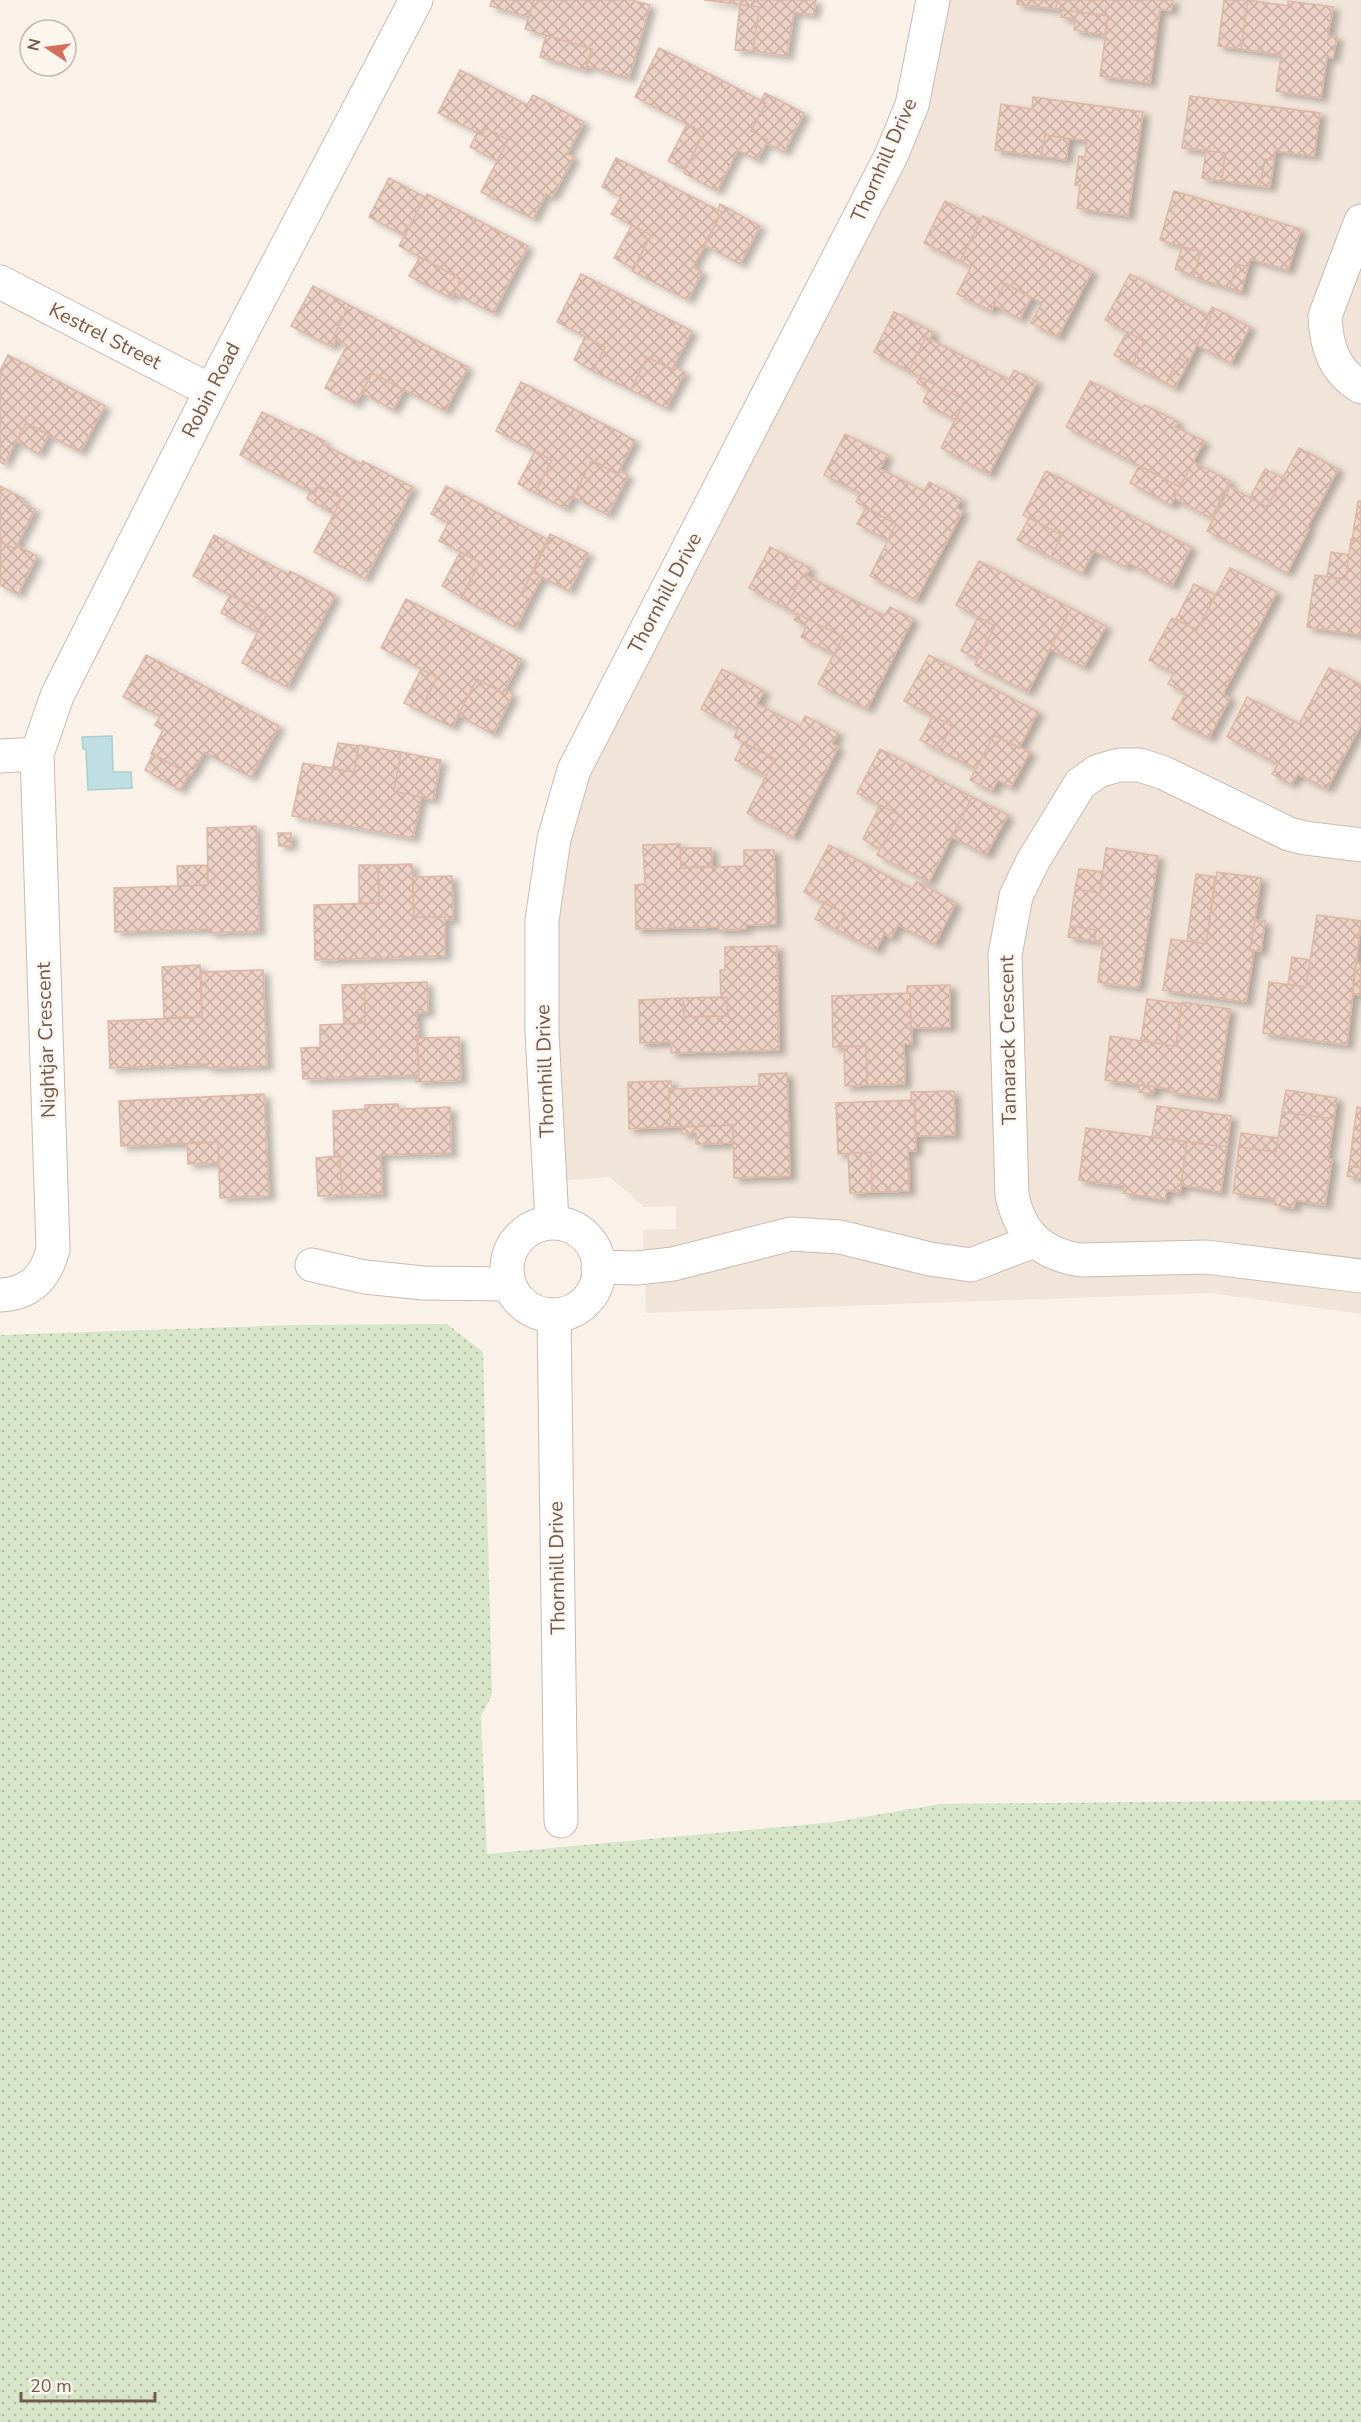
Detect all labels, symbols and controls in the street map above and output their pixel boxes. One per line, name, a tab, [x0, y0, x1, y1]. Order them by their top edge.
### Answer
north arrow	[18, 18, 78, 78]
text: N	[22, 37, 46, 53]
street label: Thornhill Drive	[845, 94, 923, 226]
street label: Kestrel Street	[44, 296, 167, 376]
street label: Robin Road	[175, 338, 247, 442]
street label: Thornhill Drive	[622, 528, 708, 658]
street label: Tamarack Crescent	[993, 954, 1023, 1125]
street label: Nightjar Crescent	[30, 961, 62, 1118]
street label: Thornhill Drive	[529, 1004, 561, 1138]
street label: Thornhill Drive	[542, 1501, 572, 1635]
scale bar	[21, 2365, 154, 2403]
text: 20 m	[30, 2374, 72, 2398]

